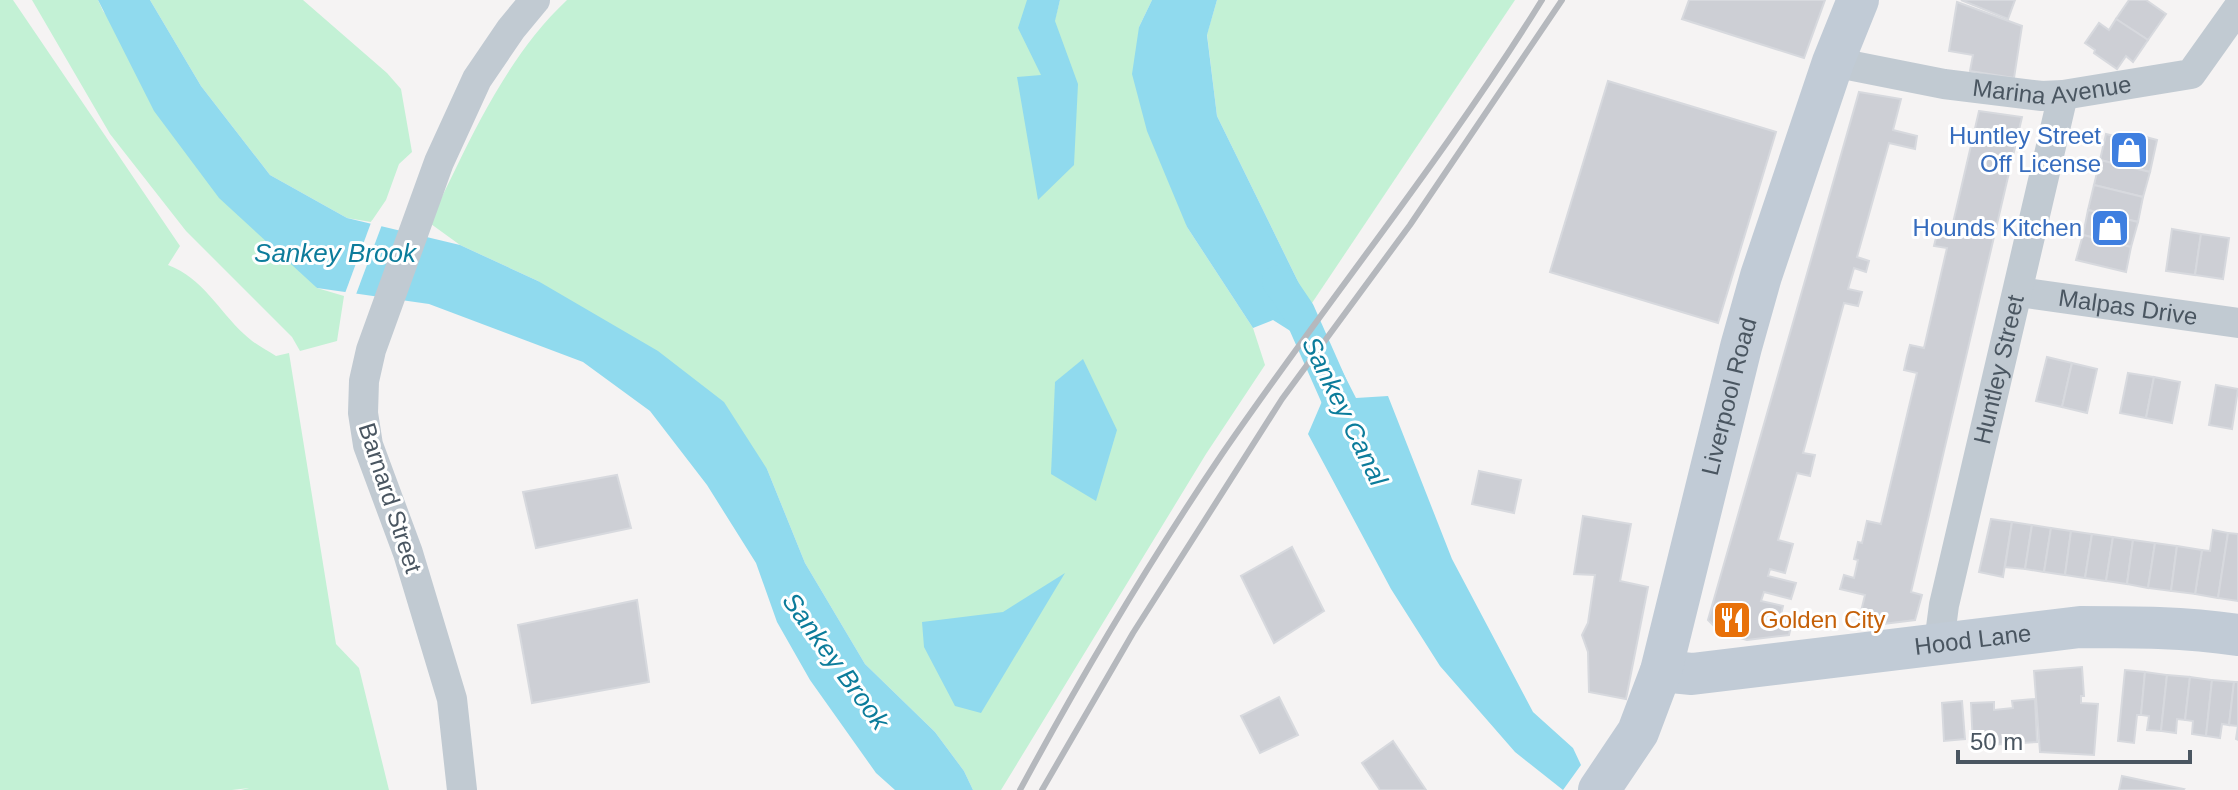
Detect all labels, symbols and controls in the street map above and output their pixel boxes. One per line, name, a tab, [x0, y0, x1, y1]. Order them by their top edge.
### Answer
street label: Marina Avenue	[1971, 70, 2133, 109]
place label: Huntley Street Off License	[1949, 122, 2101, 177]
shop icon: Huntley Street Off License	[2108, 129, 2150, 171]
shop icon: Hounds Kitchen	[2089, 207, 2131, 249]
place label: Hounds Kitchen	[1913, 214, 2082, 241]
water label: Sankey Brook	[254, 238, 418, 268]
street label: Malpas Drive	[2057, 284, 2199, 330]
street label: Huntley Street	[1968, 292, 2029, 447]
street label: Liverpool Road	[1696, 314, 1762, 478]
water label: Sankey Canal	[1296, 332, 1394, 491]
street label: Barnard Street	[354, 419, 428, 577]
water label: Sankey Brook	[776, 587, 897, 737]
restaurant icon: Golden City	[1711, 599, 1753, 641]
place label: Golden City	[1760, 606, 1885, 633]
street label: Hood Lane	[1913, 619, 2033, 660]
scale bar	[1958, 714, 2190, 764]
text: 50 m	[1970, 728, 2023, 755]

